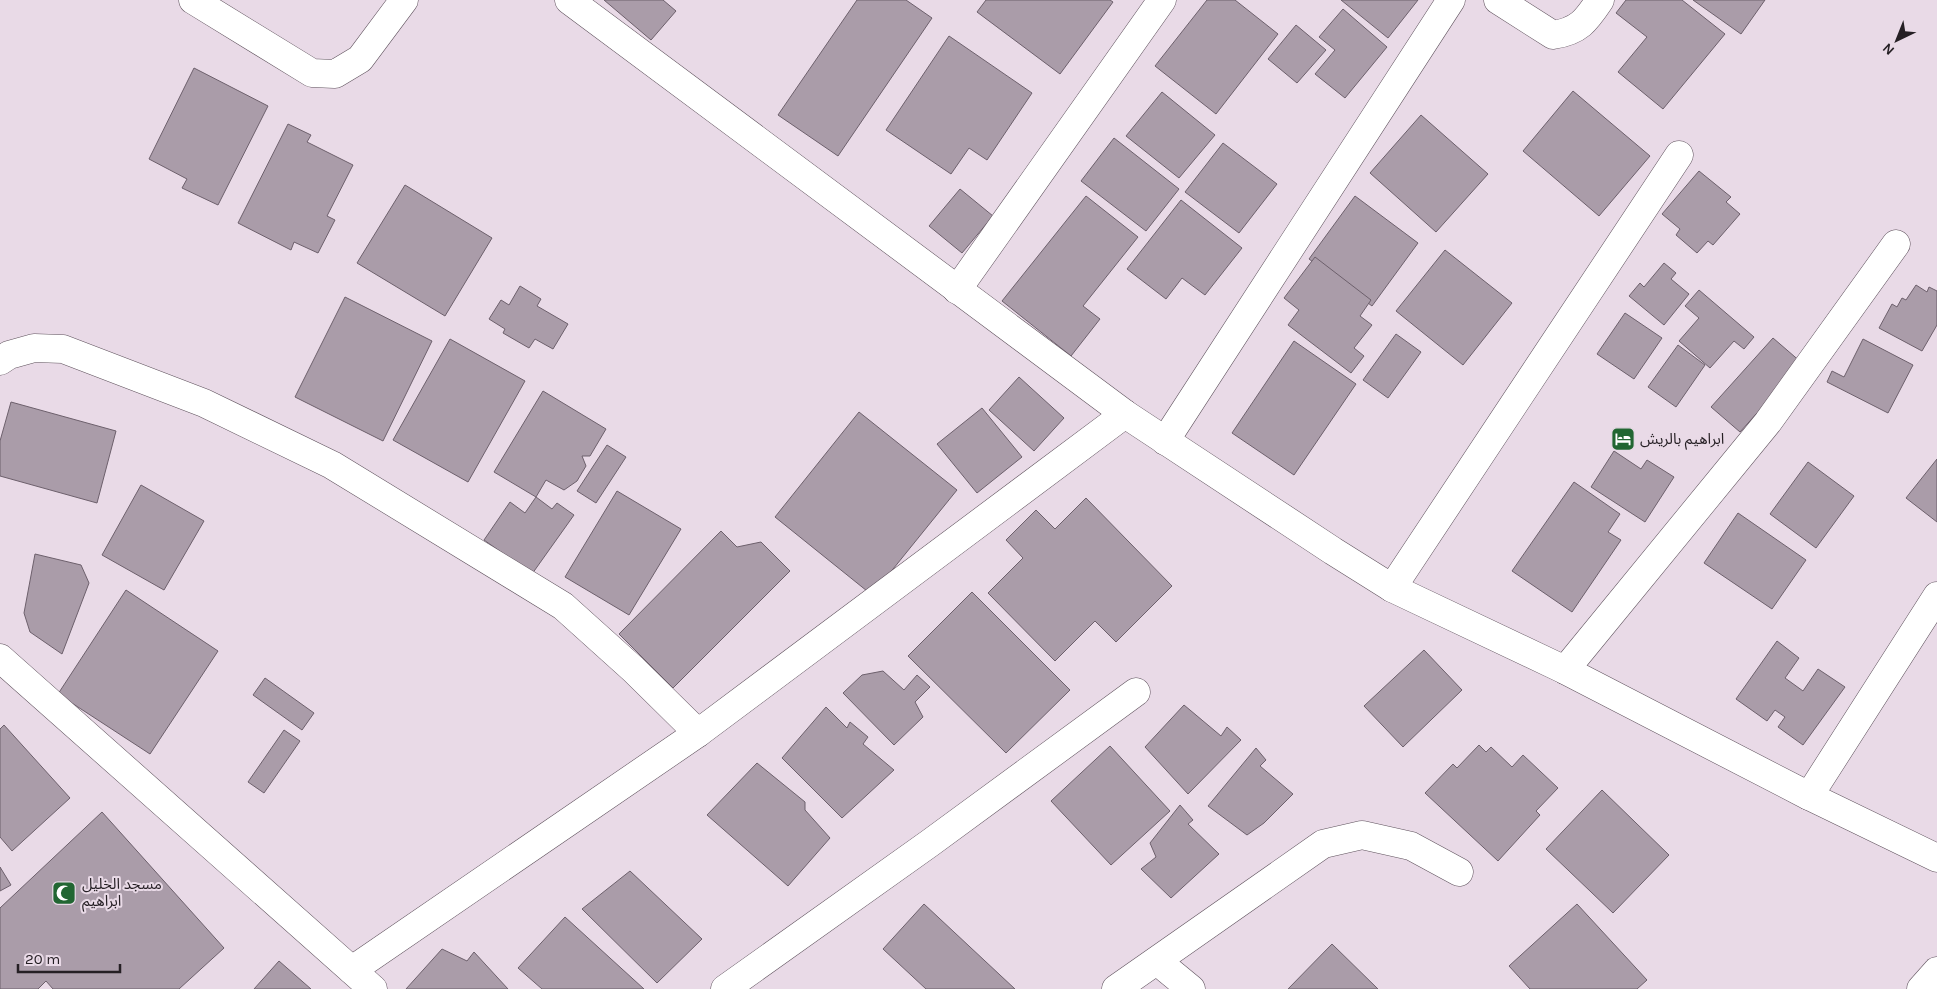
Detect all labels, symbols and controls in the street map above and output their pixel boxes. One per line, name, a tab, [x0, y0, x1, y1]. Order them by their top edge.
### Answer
north arrow	[1872, 15, 1922, 65]
text: N	[1879, 39, 1898, 59]
hotel icon: ابراهيم بالريش	[1610, 426, 1636, 452]
place label: ابراهيم بالريش	[1640, 430, 1724, 450]
place label: مسجد الخليل ابراهيم	[82, 875, 162, 912]
mosque icon: مسجد الخليل ابراهيم	[51, 880, 77, 906]
scale bar	[18, 942, 120, 974]
text: 20 m	[25, 950, 60, 968]

